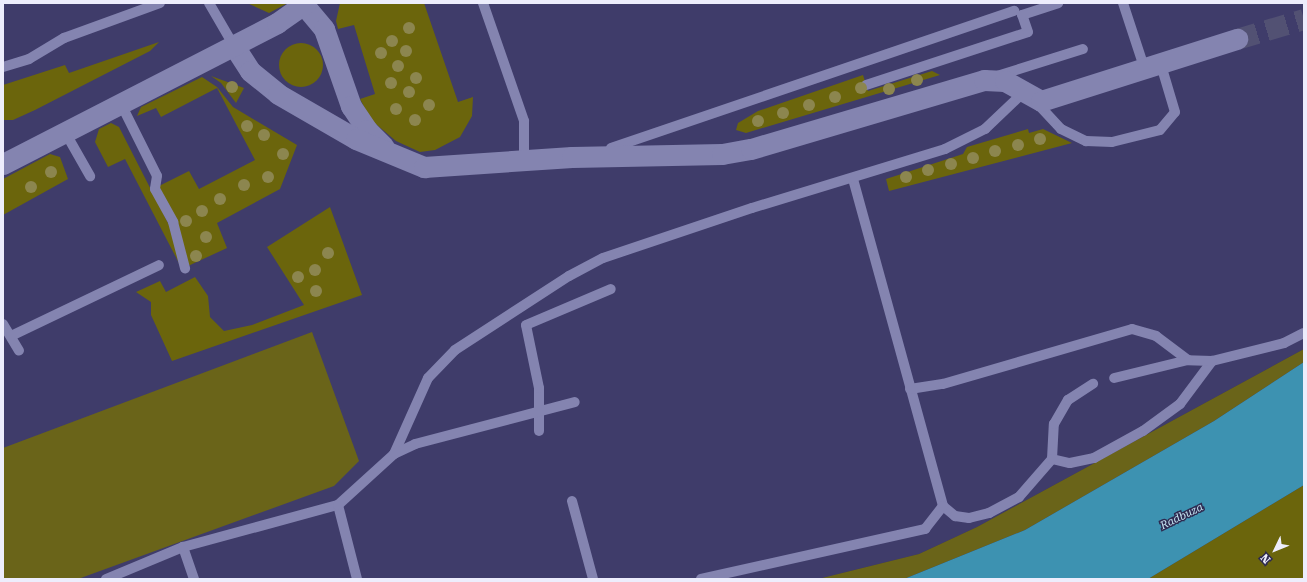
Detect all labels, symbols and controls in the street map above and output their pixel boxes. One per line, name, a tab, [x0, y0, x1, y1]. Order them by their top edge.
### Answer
water label: Radbuza	[1158, 501, 1206, 533]
north arrow	[1255, 530, 1295, 570]
text: N	[1258, 551, 1274, 566]

